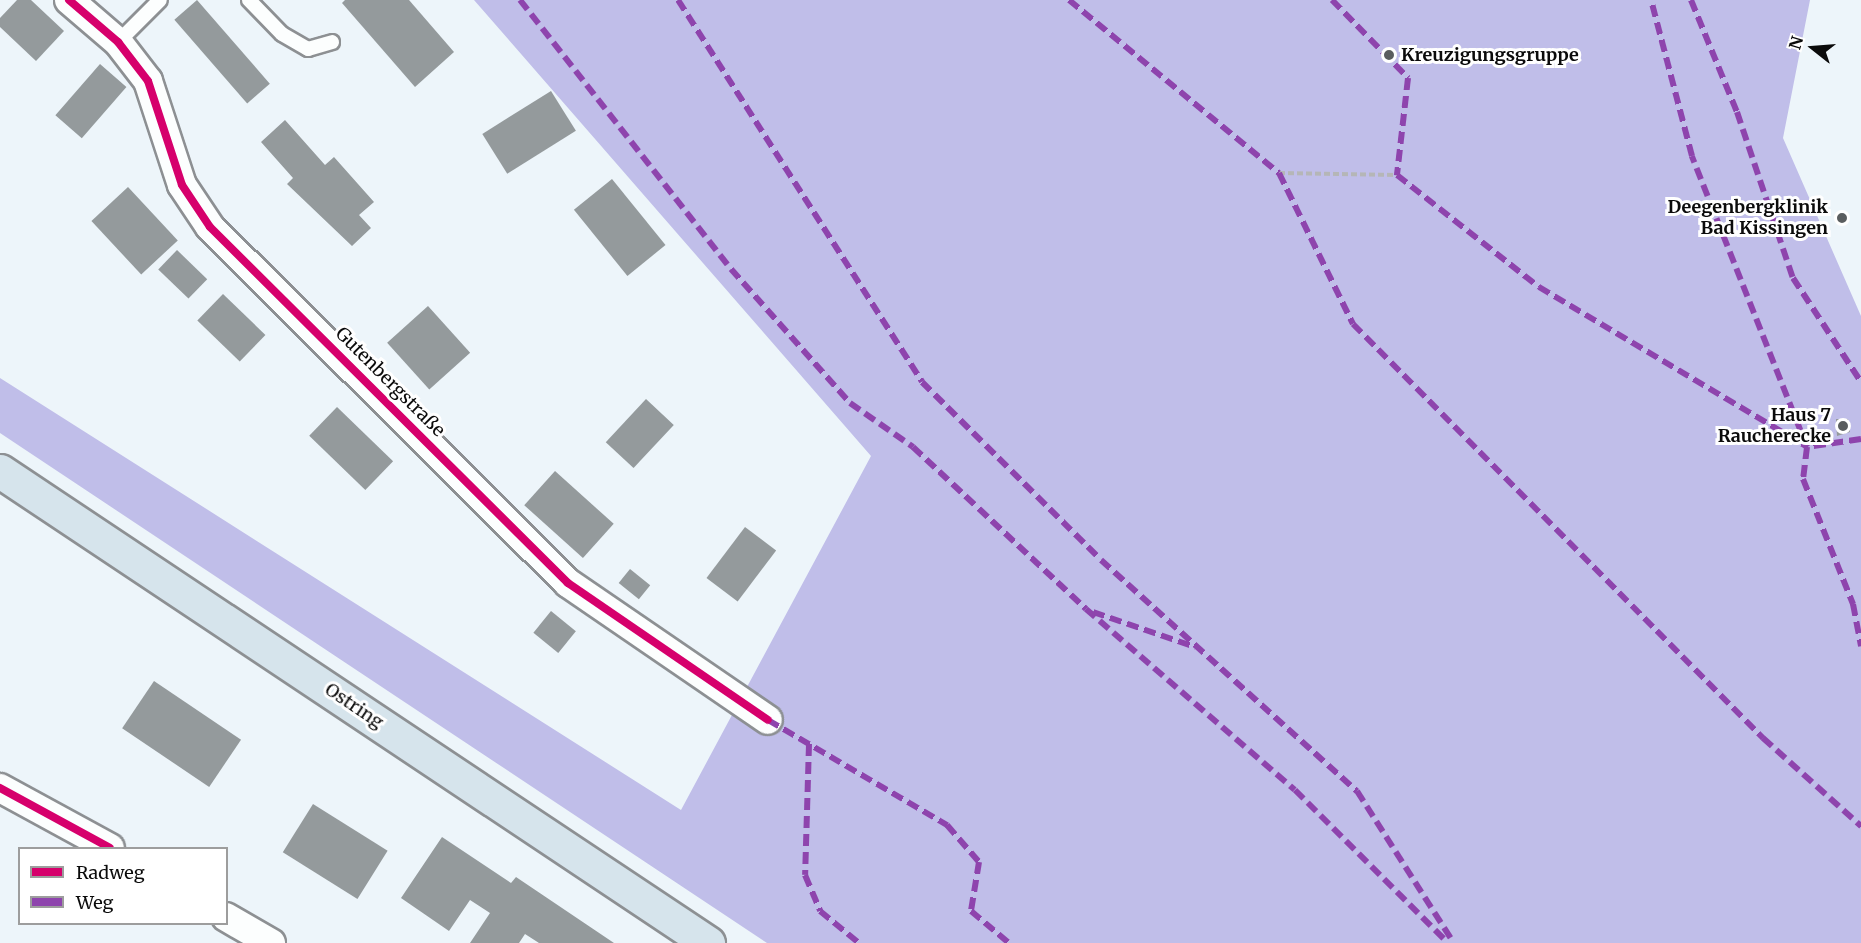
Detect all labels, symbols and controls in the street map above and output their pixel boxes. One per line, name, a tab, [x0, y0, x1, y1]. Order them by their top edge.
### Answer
north arrow	[1783, 18, 1843, 78]
text: N	[1784, 34, 1807, 52]
place label: Kreuzigungsgruppe	[1401, 44, 1579, 66]
marker: Kreuzigungsgruppe	[1382, 48, 1396, 62]
place label: Deegenbergklinik Bad Kissingen	[1667, 197, 1828, 240]
marker: Deegenbergklinik Bad Kissingen	[1833, 209, 1851, 227]
street label: Gutenbergstraße	[331, 323, 449, 441]
place label: Haus 7 Raucherecke	[1718, 405, 1831, 448]
marker: Haus 7 Raucherecke	[1836, 419, 1850, 433]
street label: Ostring	[321, 679, 387, 733]
legend	[18, 847, 228, 925]
text: Radweg	[76, 861, 145, 884]
text: Weg	[76, 891, 113, 914]

